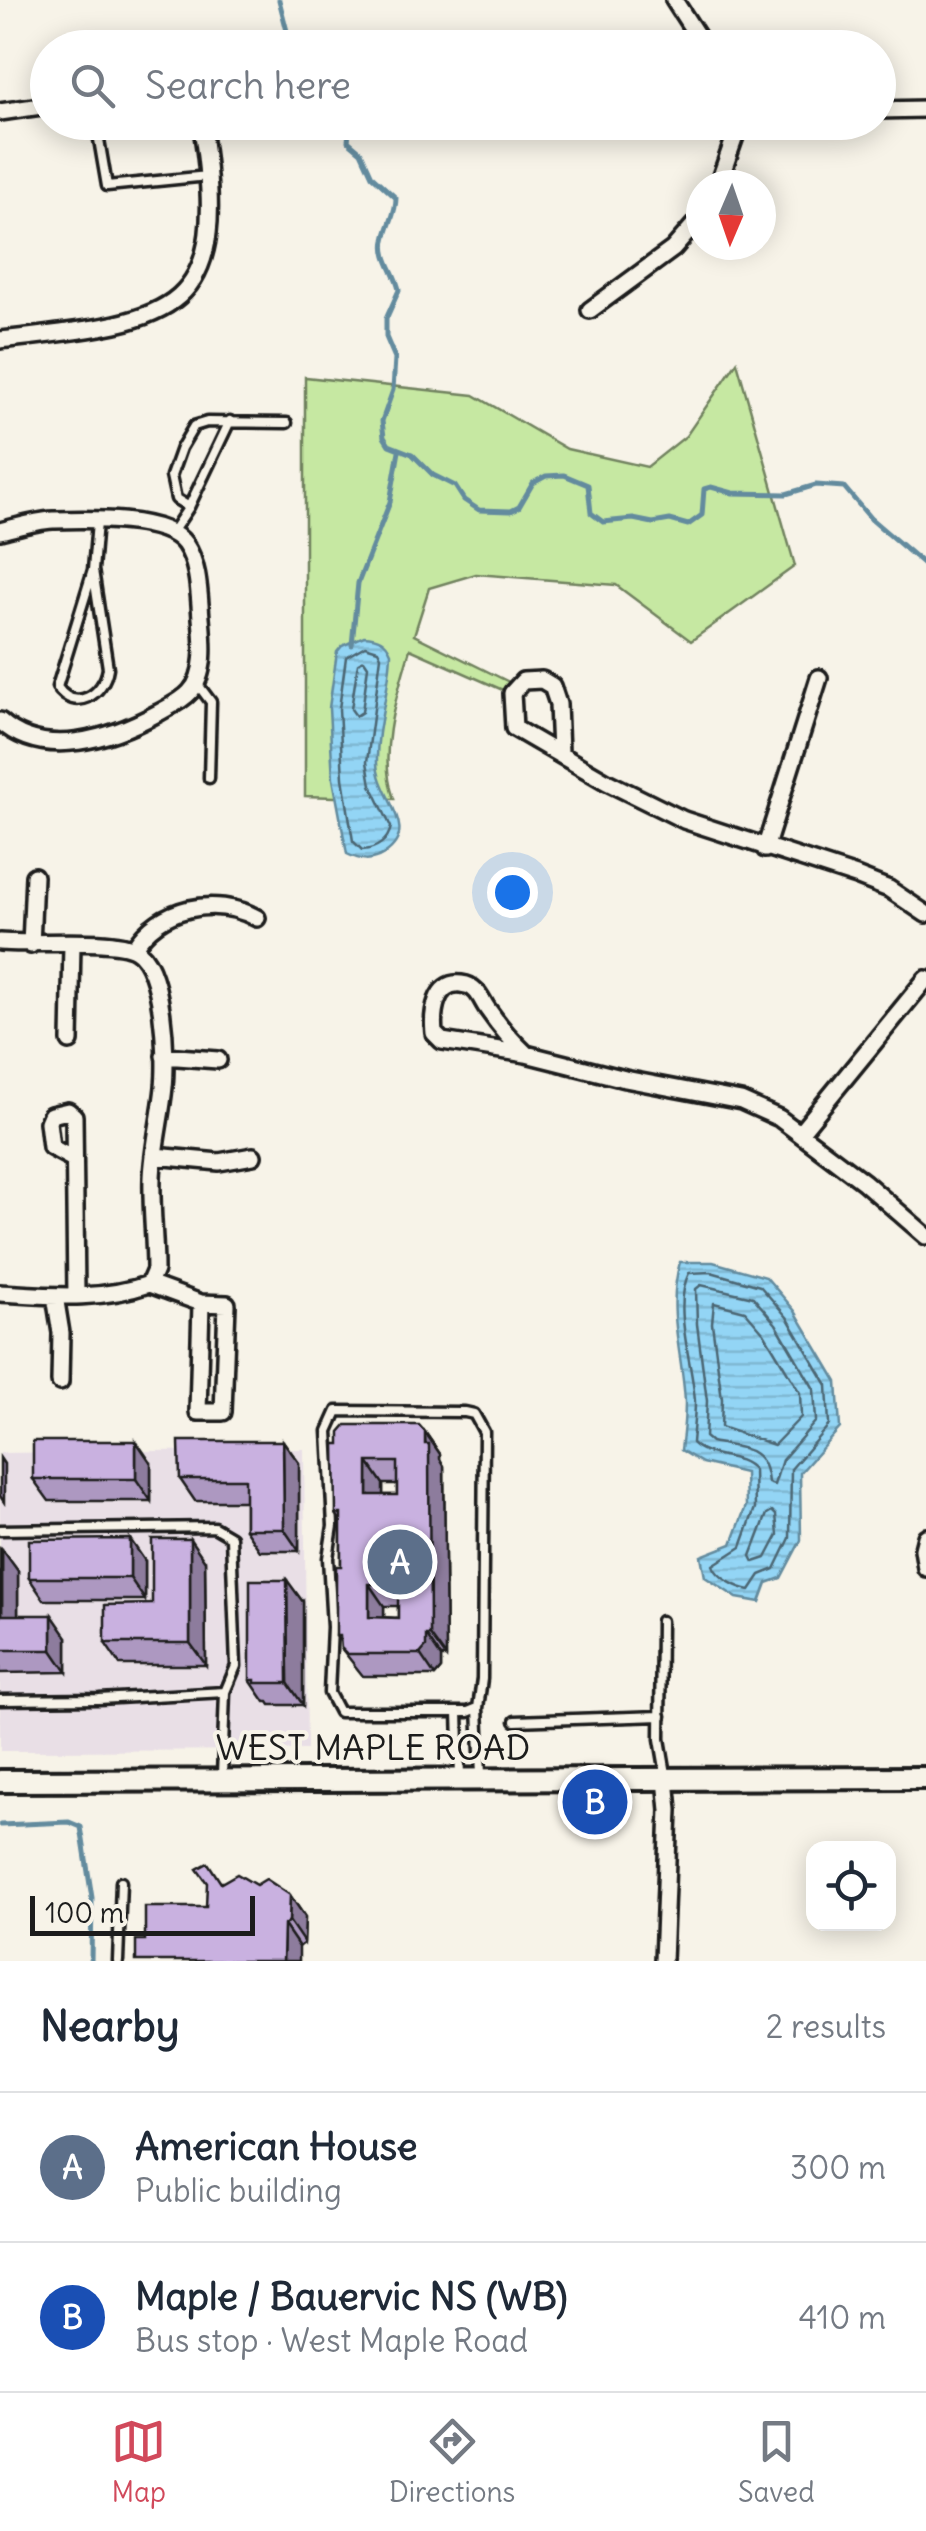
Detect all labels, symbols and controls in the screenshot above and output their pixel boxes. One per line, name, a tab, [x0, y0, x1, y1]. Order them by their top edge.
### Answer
search box	[30, 30, 896, 140]
icon: search	[65, 58, 120, 113]
text: Search here	[145, 62, 351, 109]
north arrow	[686, 170, 776, 260]
your location	[487, 867, 538, 918]
pin: A	[368, 1524, 432, 1600]
street label: WEST MAPLE ROAD	[216, 1725, 530, 1769]
pin: B	[562, 1764, 628, 1840]
map controls	[806, 1841, 896, 1931]
button: locate	[806, 1841, 896, 1931]
scale bar	[30, 1891, 255, 1936]
text: 100 m	[45, 1895, 124, 1931]
text: Nearby	[40, 2000, 179, 2052]
text: 2 results	[766, 2006, 886, 2047]
text: American House	[135, 2123, 418, 2170]
text: A	[62, 2147, 83, 2188]
text: 300 m	[790, 2147, 886, 2188]
text: Public building	[135, 2170, 342, 2211]
text: Maple / Bauervic NS (WB)	[135, 2273, 568, 2320]
text: B	[62, 2297, 83, 2338]
text: 410 m	[798, 2297, 886, 2338]
text: Bus stop · West Maple Road	[135, 2320, 528, 2361]
tab: Map	[111, 2414, 166, 2510]
tab: Directions	[389, 2414, 515, 2510]
tab: Saved	[738, 2414, 815, 2510]

